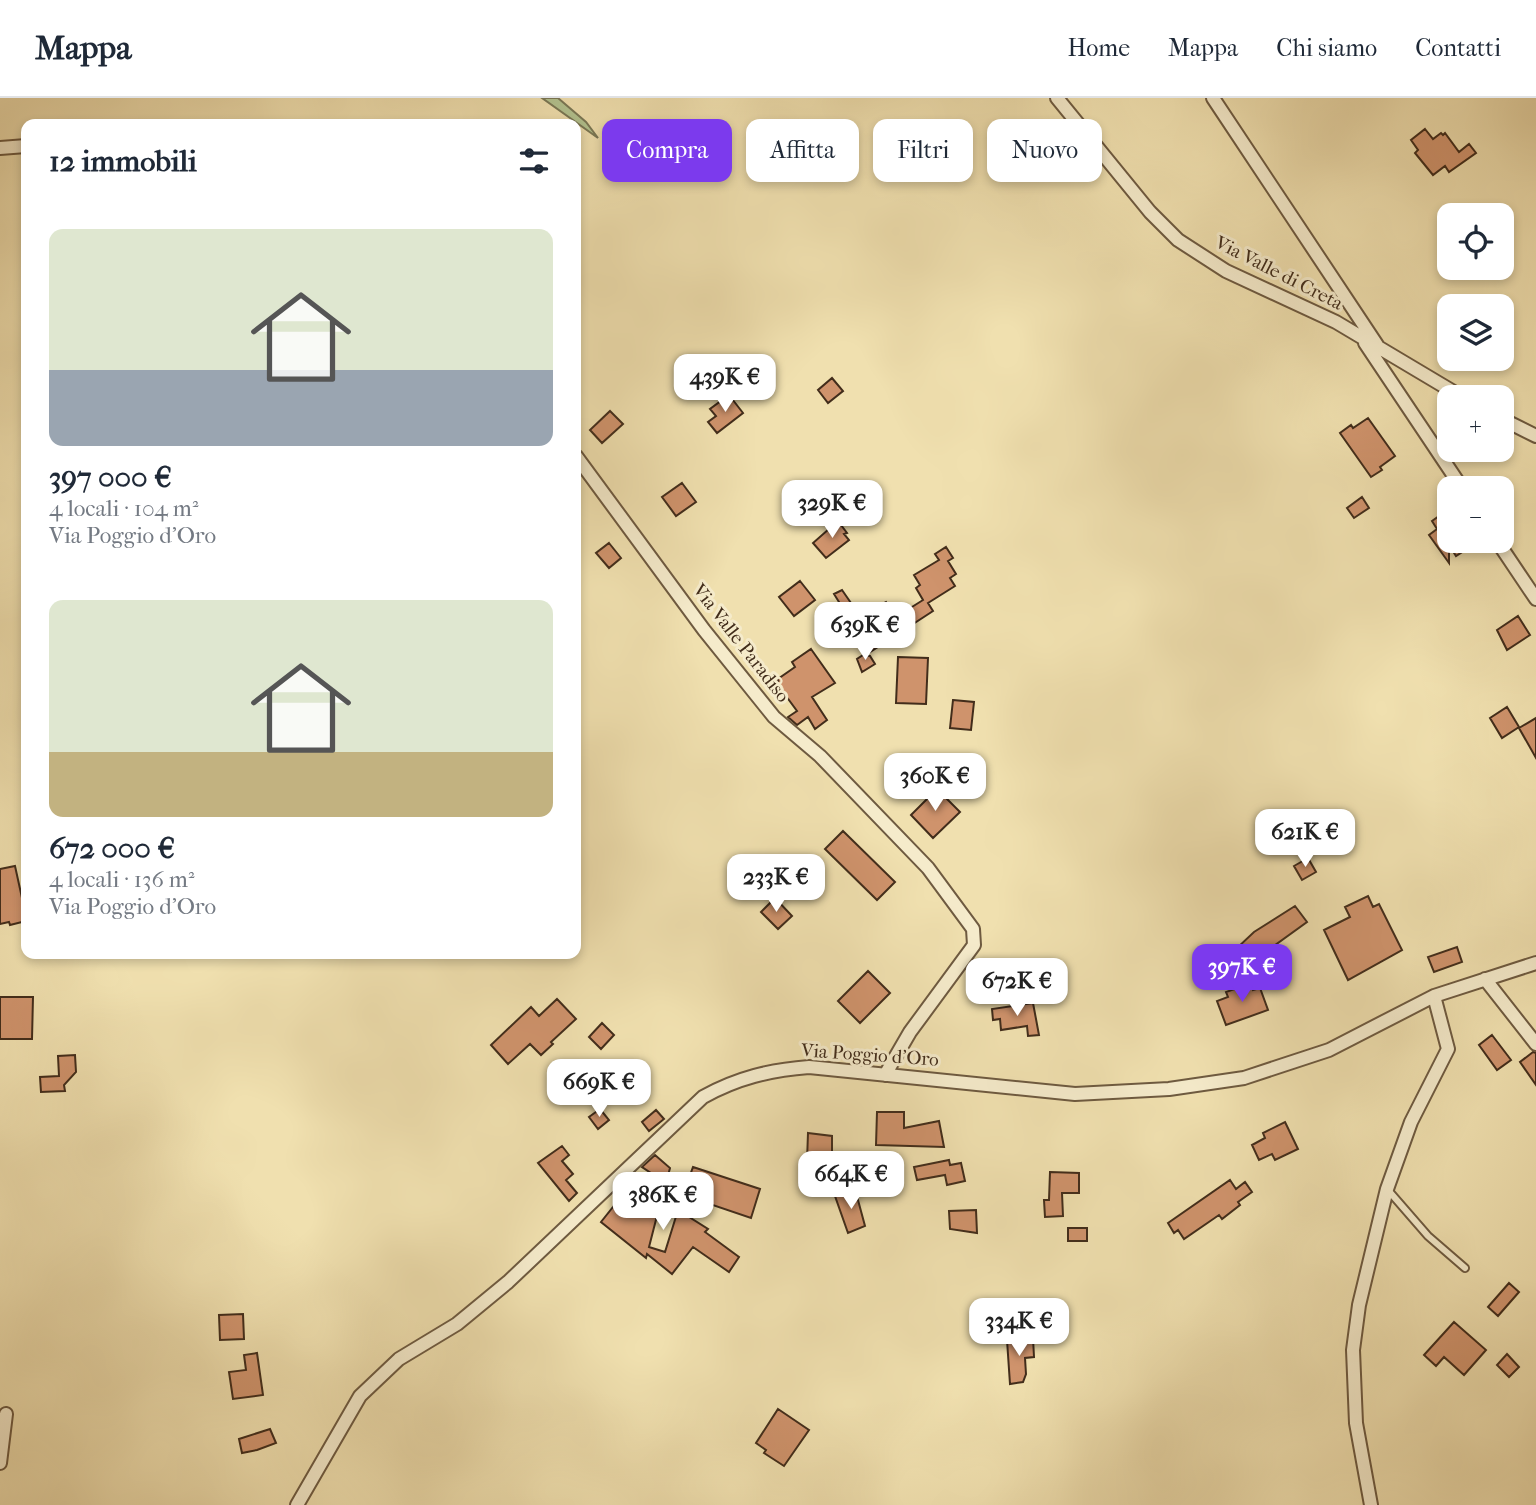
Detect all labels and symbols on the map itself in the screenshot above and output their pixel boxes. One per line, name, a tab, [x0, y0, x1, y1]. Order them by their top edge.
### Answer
street label: Via Valle di Creta	[1211, 231, 1347, 315]
pin: 439K €	[668, 354, 782, 414]
pin: 329K €	[775, 480, 889, 540]
street label: Via Valle Paradiso	[687, 579, 794, 707]
pin: 639K €	[808, 602, 922, 662]
pin: 360K €	[878, 754, 992, 813]
pin: 621K €	[1248, 810, 1362, 869]
pin: 233K €	[719, 854, 833, 914]
pin: 397K €	[1185, 944, 1299, 1004]
pin: 672K €	[960, 958, 1074, 1018]
street label: Via Poggio d'Oro	[799, 1039, 940, 1071]
pin: 669K €	[542, 1060, 656, 1119]
pin: 664K €	[794, 1152, 908, 1211]
pin: 386K €	[606, 1172, 720, 1232]
pin: 334K €	[962, 1298, 1076, 1358]

